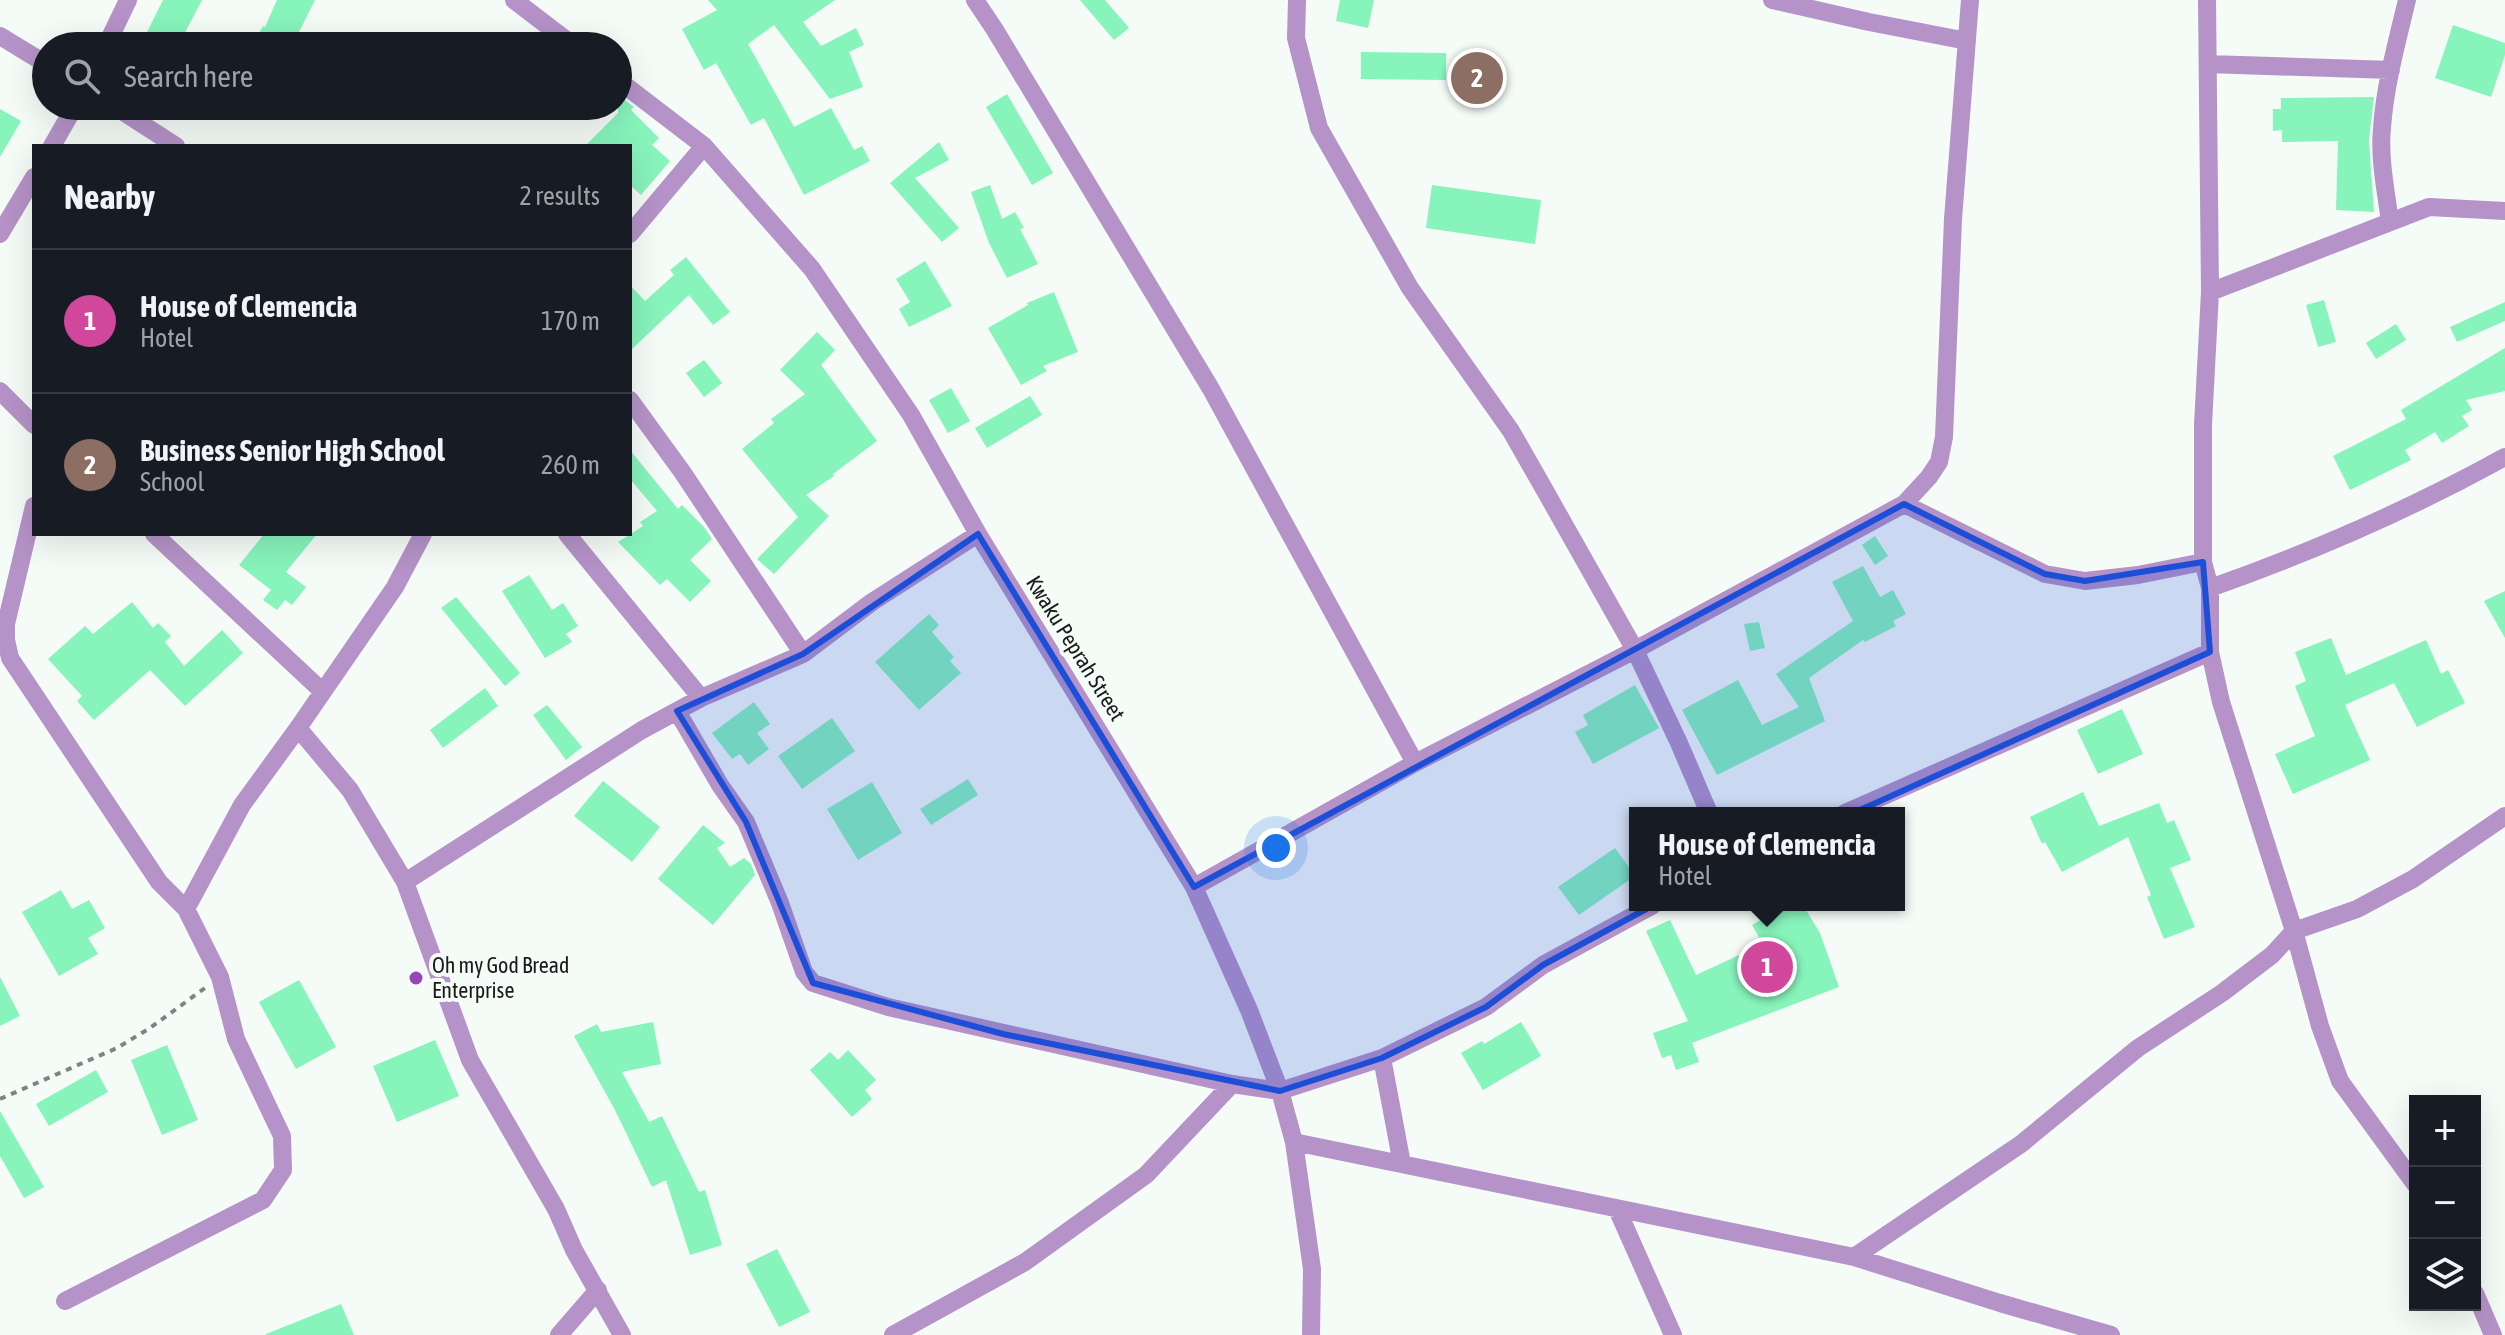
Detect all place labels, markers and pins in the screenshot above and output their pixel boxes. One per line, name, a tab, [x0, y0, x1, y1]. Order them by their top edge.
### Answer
pin: 2	[1451, 48, 1503, 108]
pin: 1	[1741, 937, 1793, 997]
place label: Oh my God Bread Enterprise	[432, 952, 569, 1003]
marker: Oh my God Bread Enterprise	[407, 969, 425, 987]

